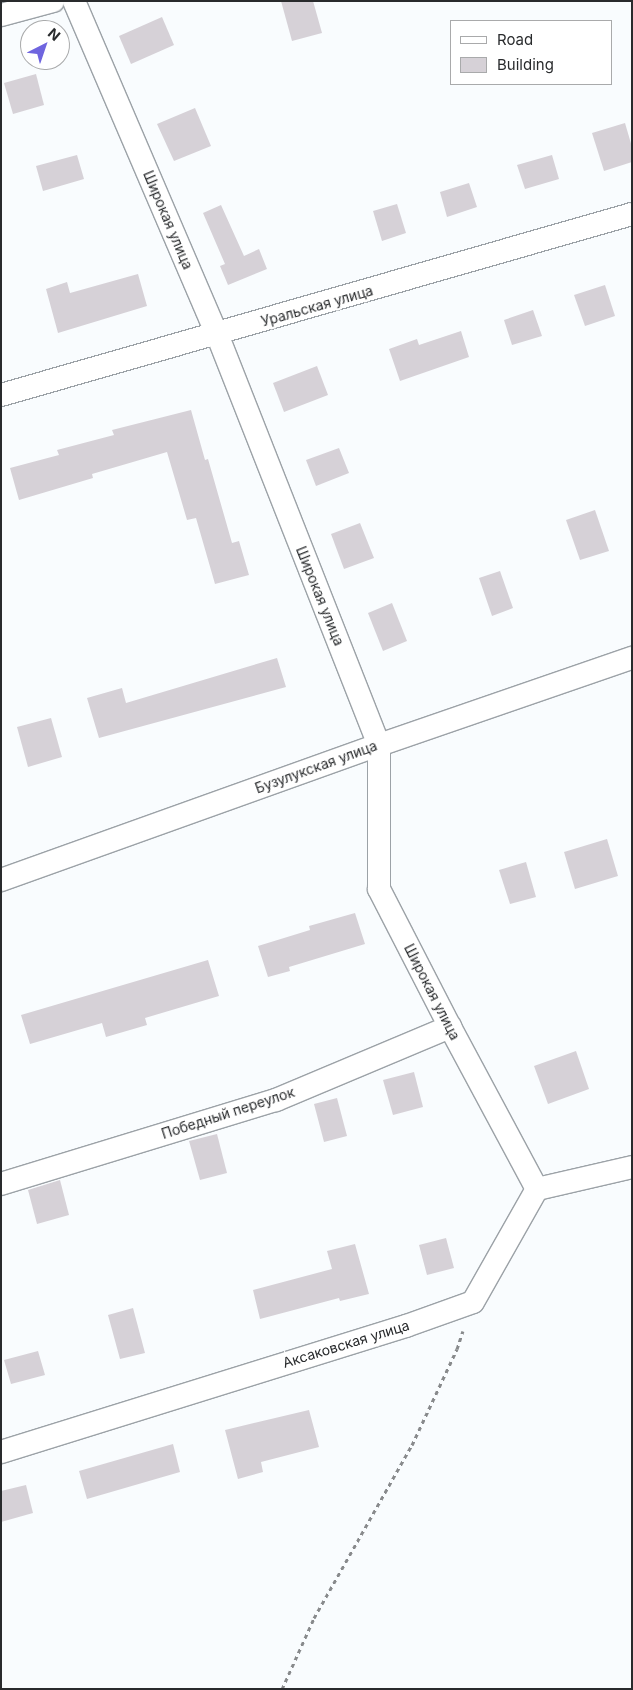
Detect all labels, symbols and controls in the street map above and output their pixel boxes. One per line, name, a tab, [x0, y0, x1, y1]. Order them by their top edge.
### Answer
north arrow	[20, 20, 70, 70]
legend	[450, 20, 613, 85]
text: N	[45, 24, 64, 44]
text: Road	[497, 30, 533, 49]
text: Building	[497, 55, 554, 74]
street label: Широкая улица	[140, 168, 196, 272]
street label: Уральская улица	[259, 282, 375, 330]
street label: Широкая улица	[292, 544, 348, 648]
street label: Бузулукская улица	[253, 737, 379, 797]
street label: Широкая улица	[401, 941, 463, 1043]
street label: Победный переулок	[159, 1084, 297, 1142]
street label: Аксаковская улица	[281, 1317, 411, 1371]

